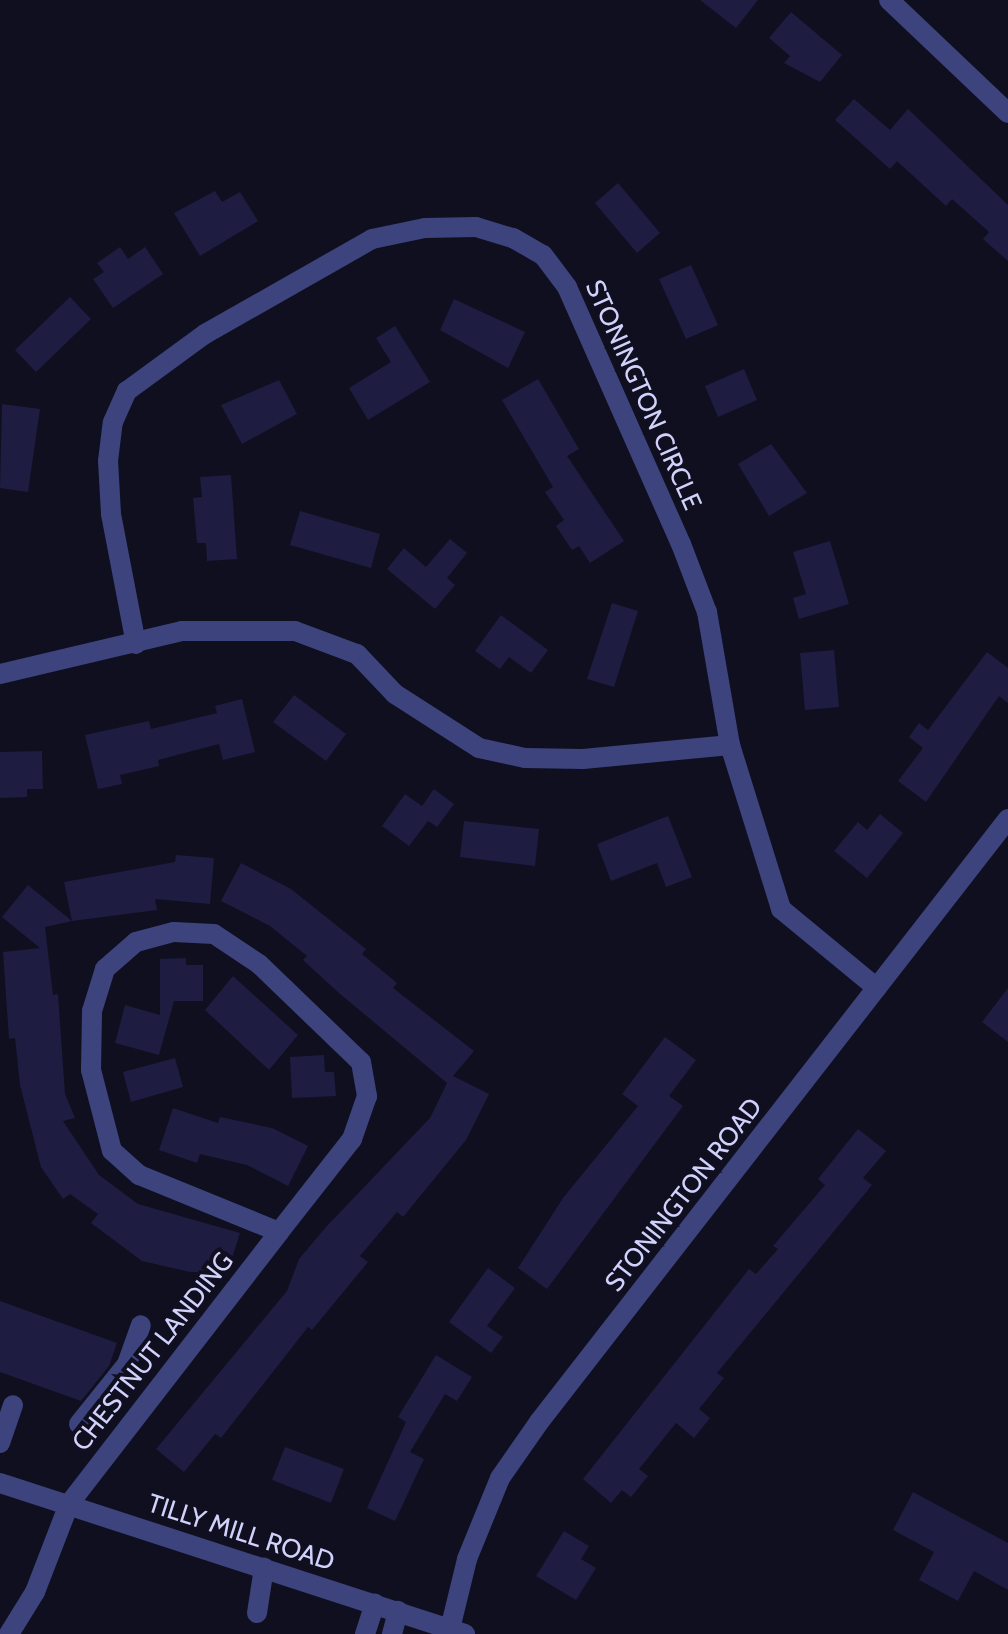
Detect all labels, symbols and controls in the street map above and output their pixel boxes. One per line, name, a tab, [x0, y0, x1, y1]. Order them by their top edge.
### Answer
street label: STONINGTON CIRCLE	[578, 275, 708, 515]
street label: STONINGTON ROAD	[599, 1092, 769, 1298]
street label: CHESTNUT LANDING	[66, 1247, 240, 1457]
street label: TILLY MILL ROAD	[144, 1488, 338, 1578]

